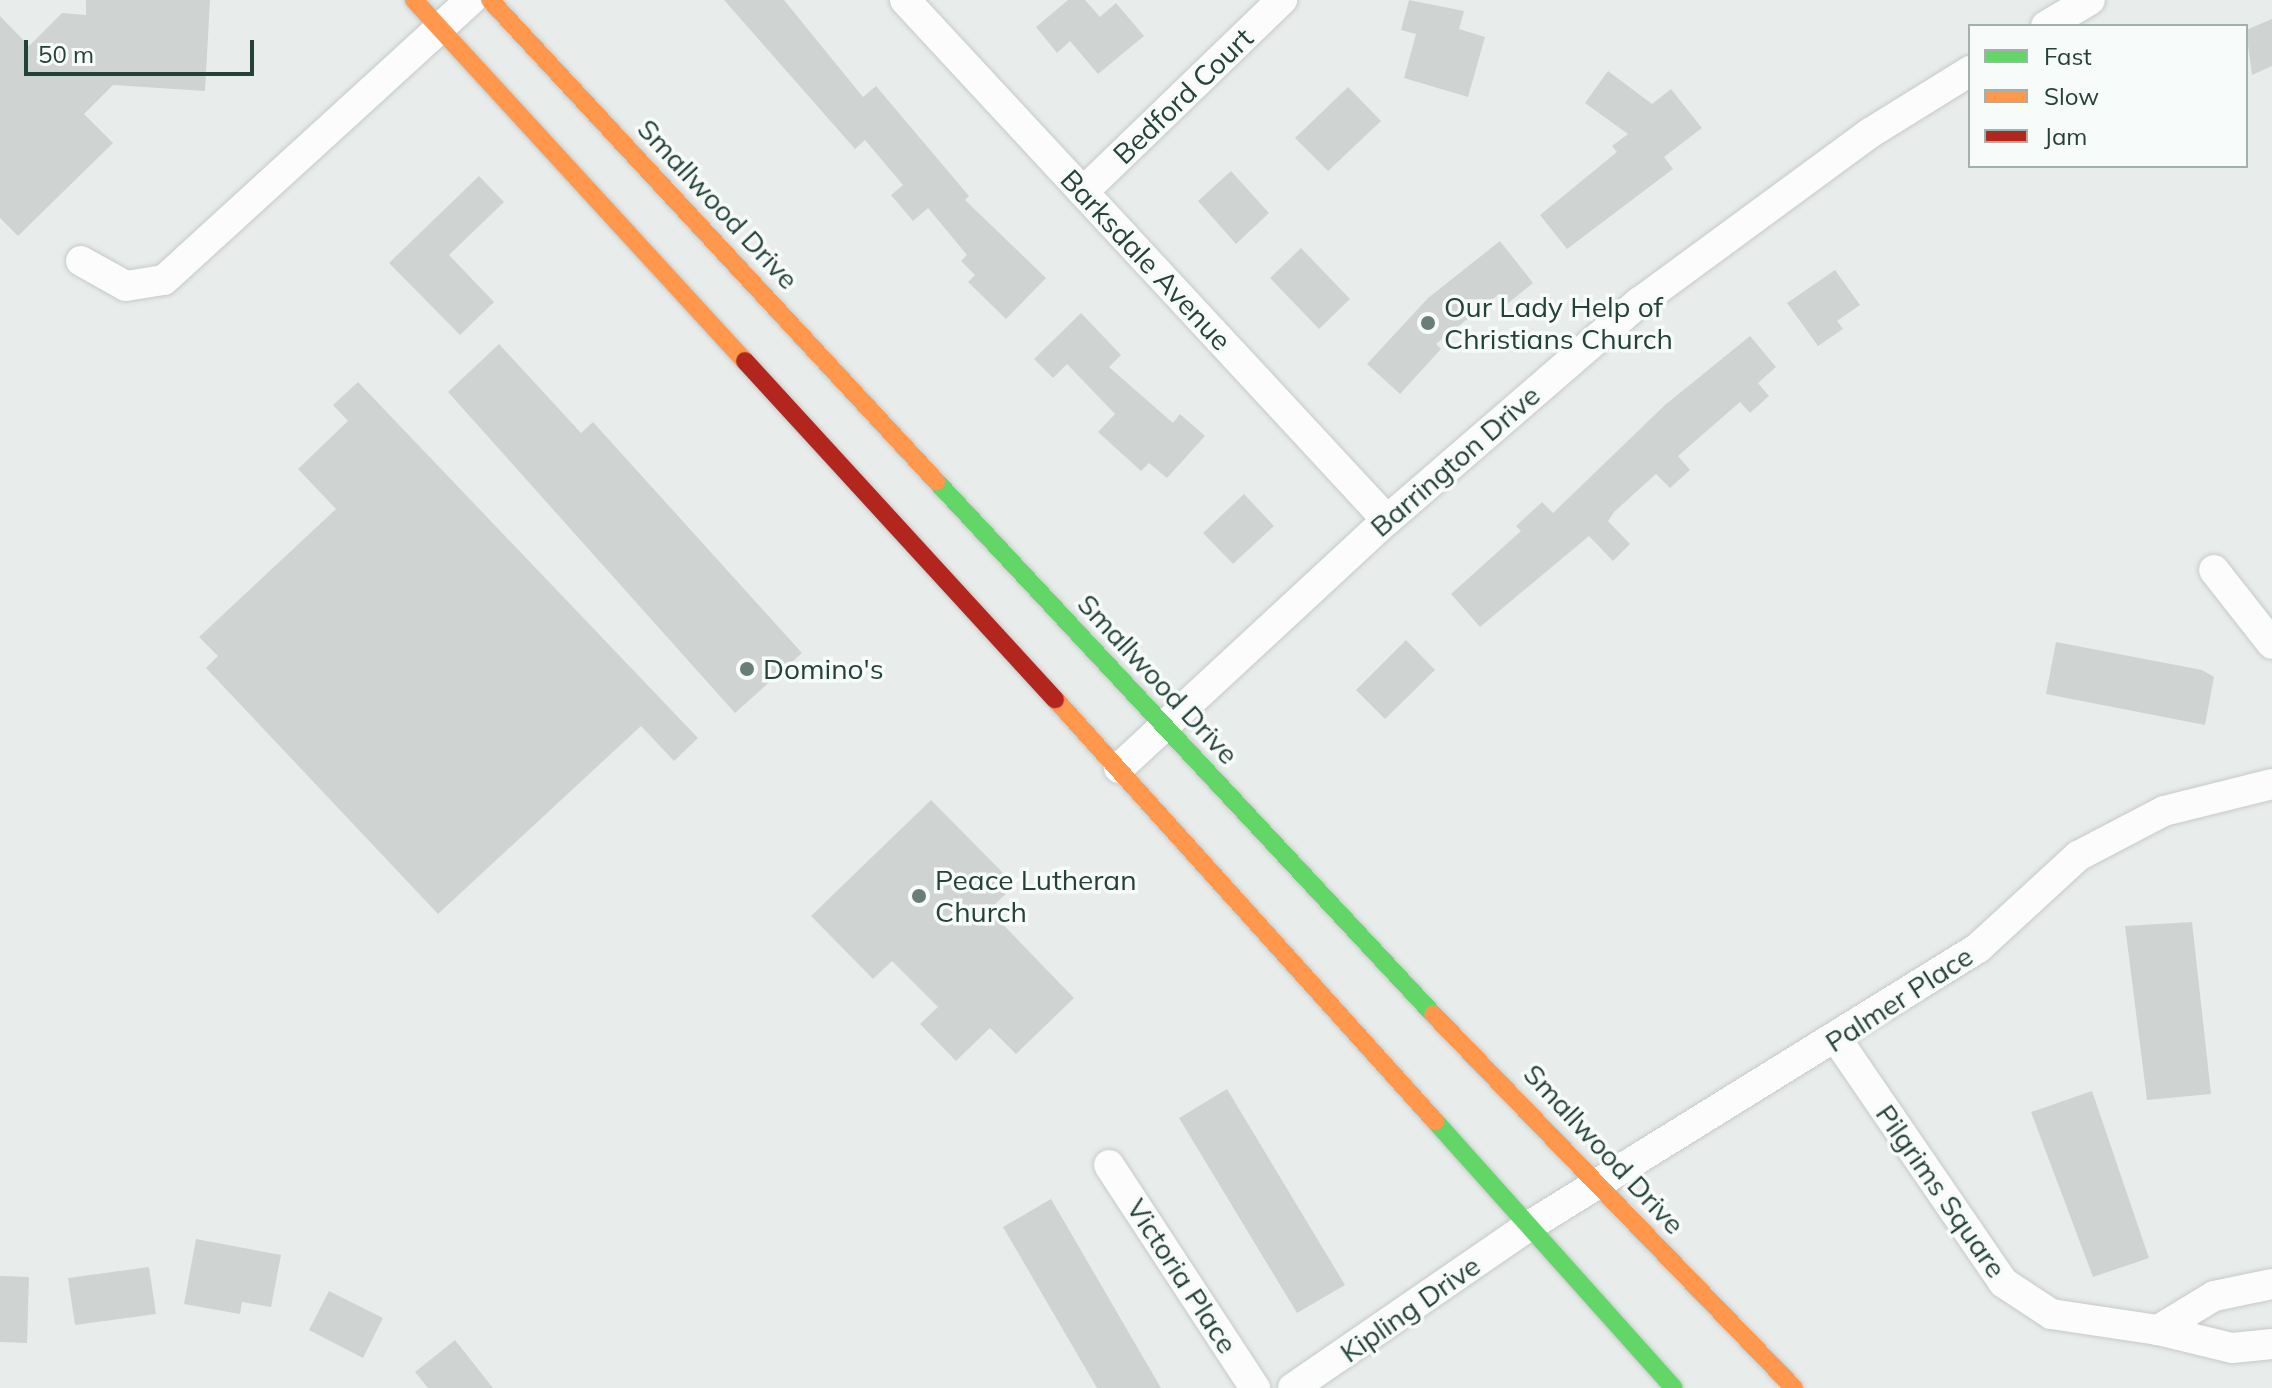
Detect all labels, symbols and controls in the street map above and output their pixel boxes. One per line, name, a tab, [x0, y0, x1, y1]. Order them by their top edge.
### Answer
street label: Bedford Court	[1106, 21, 1260, 171]
scale bar	[28, 24, 258, 74]
legend	[1968, 24, 2248, 168]
text: 50 m	[38, 39, 94, 69]
text: Fast	[2044, 41, 2092, 71]
text: Slow	[2044, 81, 2099, 111]
street label: Smallwood Drive	[631, 112, 805, 296]
text: Jam	[2044, 121, 2087, 151]
street label: Barksdale Avenue	[1054, 163, 1238, 357]
place label: Our Lady Help of Christians Church	[1444, 290, 1673, 356]
marker: Our Lady Help of Christians Church	[1419, 314, 1437, 332]
street label: Barrington Drive	[1364, 378, 1546, 544]
street label: Smallwood Drive	[1071, 587, 1245, 771]
place label: Domino's	[763, 652, 884, 686]
marker: Domino's	[738, 660, 756, 678]
place label: Peace Lutheran Church	[935, 863, 1137, 929]
marker: Peace Lutheran Church	[910, 887, 928, 905]
street label: Palmer Place	[1819, 939, 1979, 1059]
street label: Smallwood Drive	[1517, 1057, 1691, 1241]
street label: Pilgrims Square	[1869, 1098, 2013, 1284]
street label: Victoria Place	[1120, 1193, 1244, 1359]
street label: Kipling Drive	[1334, 1249, 1486, 1369]

